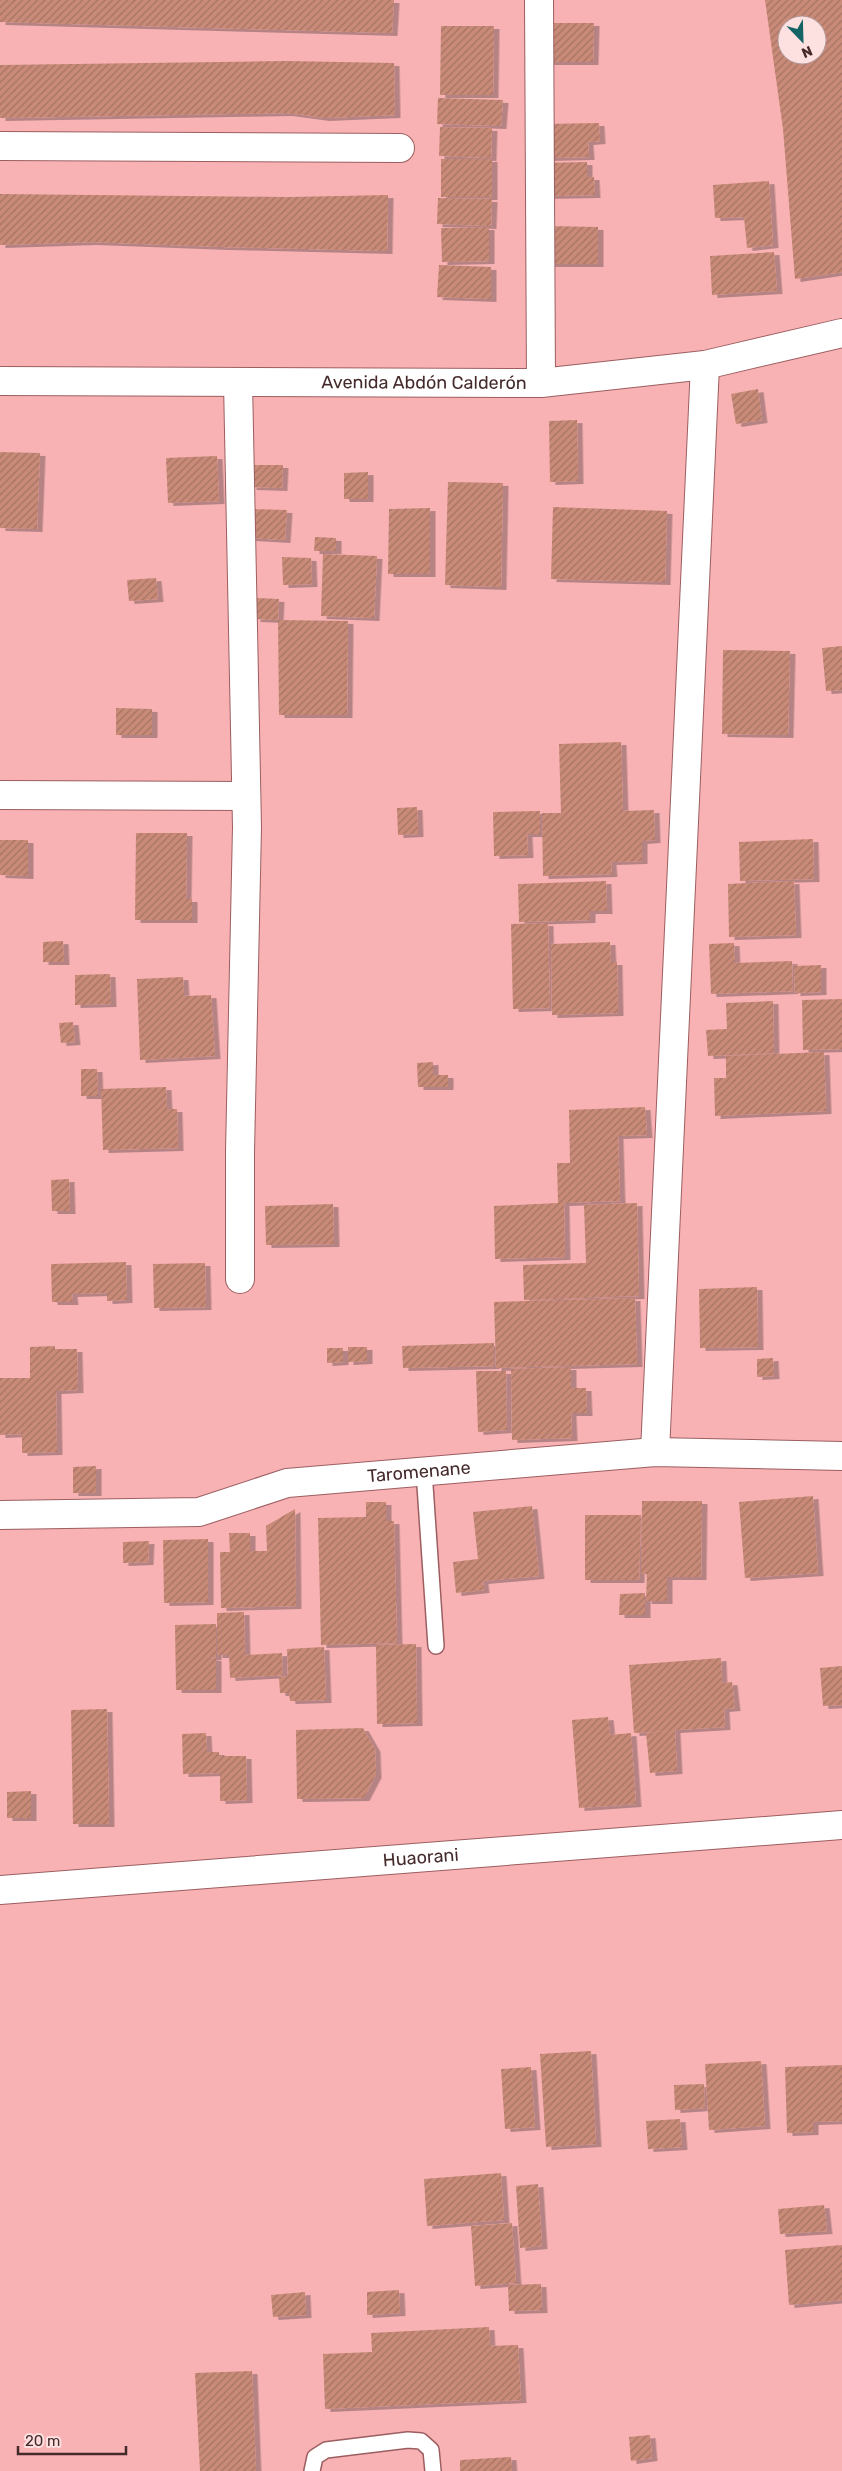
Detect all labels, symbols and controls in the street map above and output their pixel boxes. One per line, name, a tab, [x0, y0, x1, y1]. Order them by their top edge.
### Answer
north arrow	[777, 15, 827, 65]
text: N	[799, 42, 815, 61]
street label: Avenida Abdón Calderón	[321, 371, 527, 394]
street label: Taromenane	[366, 1457, 471, 1487]
street label: Huaorani	[382, 1844, 459, 1871]
scale bar	[18, 2424, 125, 2456]
text: 20 m	[25, 2432, 60, 2450]

